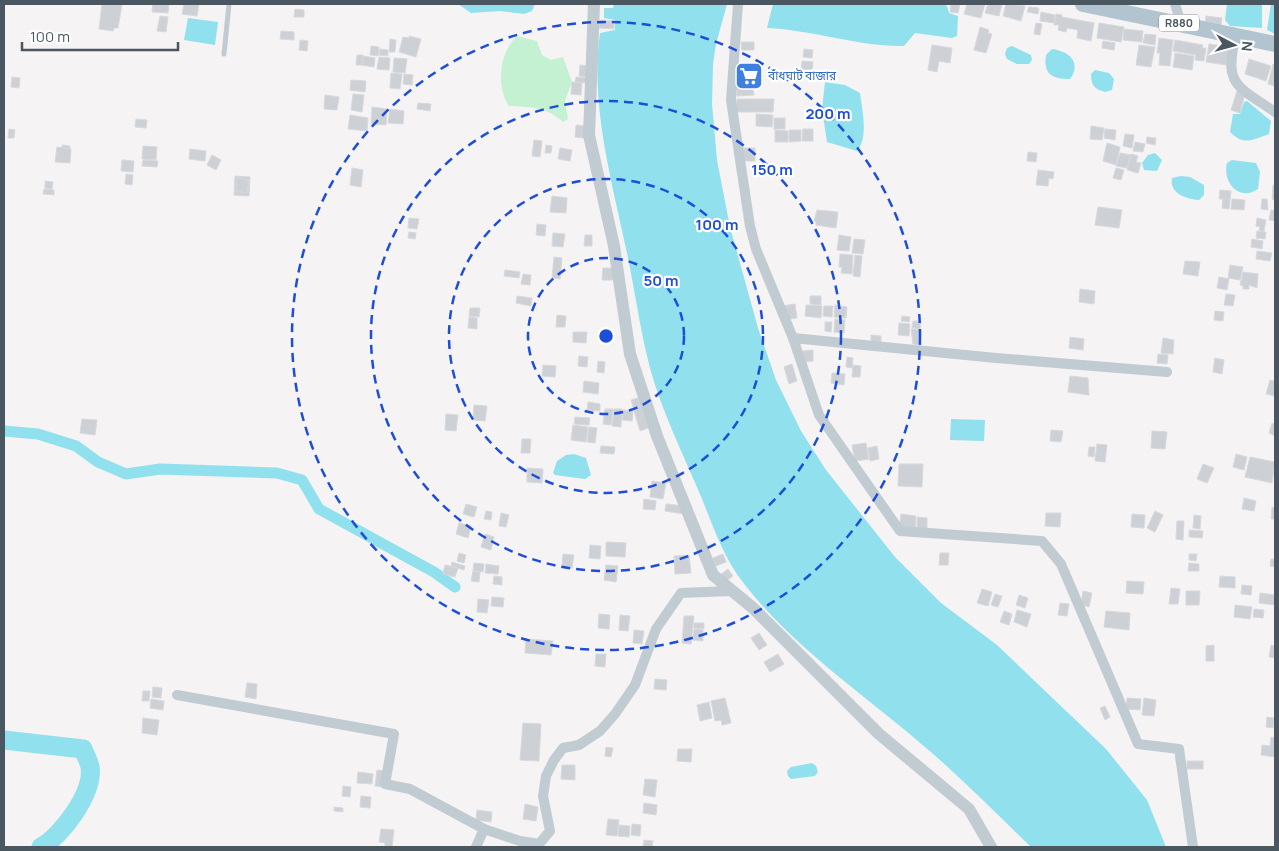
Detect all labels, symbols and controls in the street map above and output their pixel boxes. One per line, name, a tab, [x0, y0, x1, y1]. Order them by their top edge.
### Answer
road number: R880	[1159, 14, 1199, 32]
scale bar	[22, 20, 179, 52]
north arrow	[1209, 20, 1259, 70]
text: 100 m	[30, 26, 70, 47]
text: N	[1237, 40, 1257, 52]
supermarket icon: বাঁধঘাট বাজার	[734, 61, 764, 91]
place label: বাঁধঘাট বাজার	[767, 67, 837, 84]
text: 200 m	[805, 103, 851, 124]
text: 150 m	[751, 159, 793, 180]
text: 100 m	[696, 214, 738, 235]
text: 50 m	[643, 270, 679, 291]
centre of rings	[597, 327, 615, 345]

